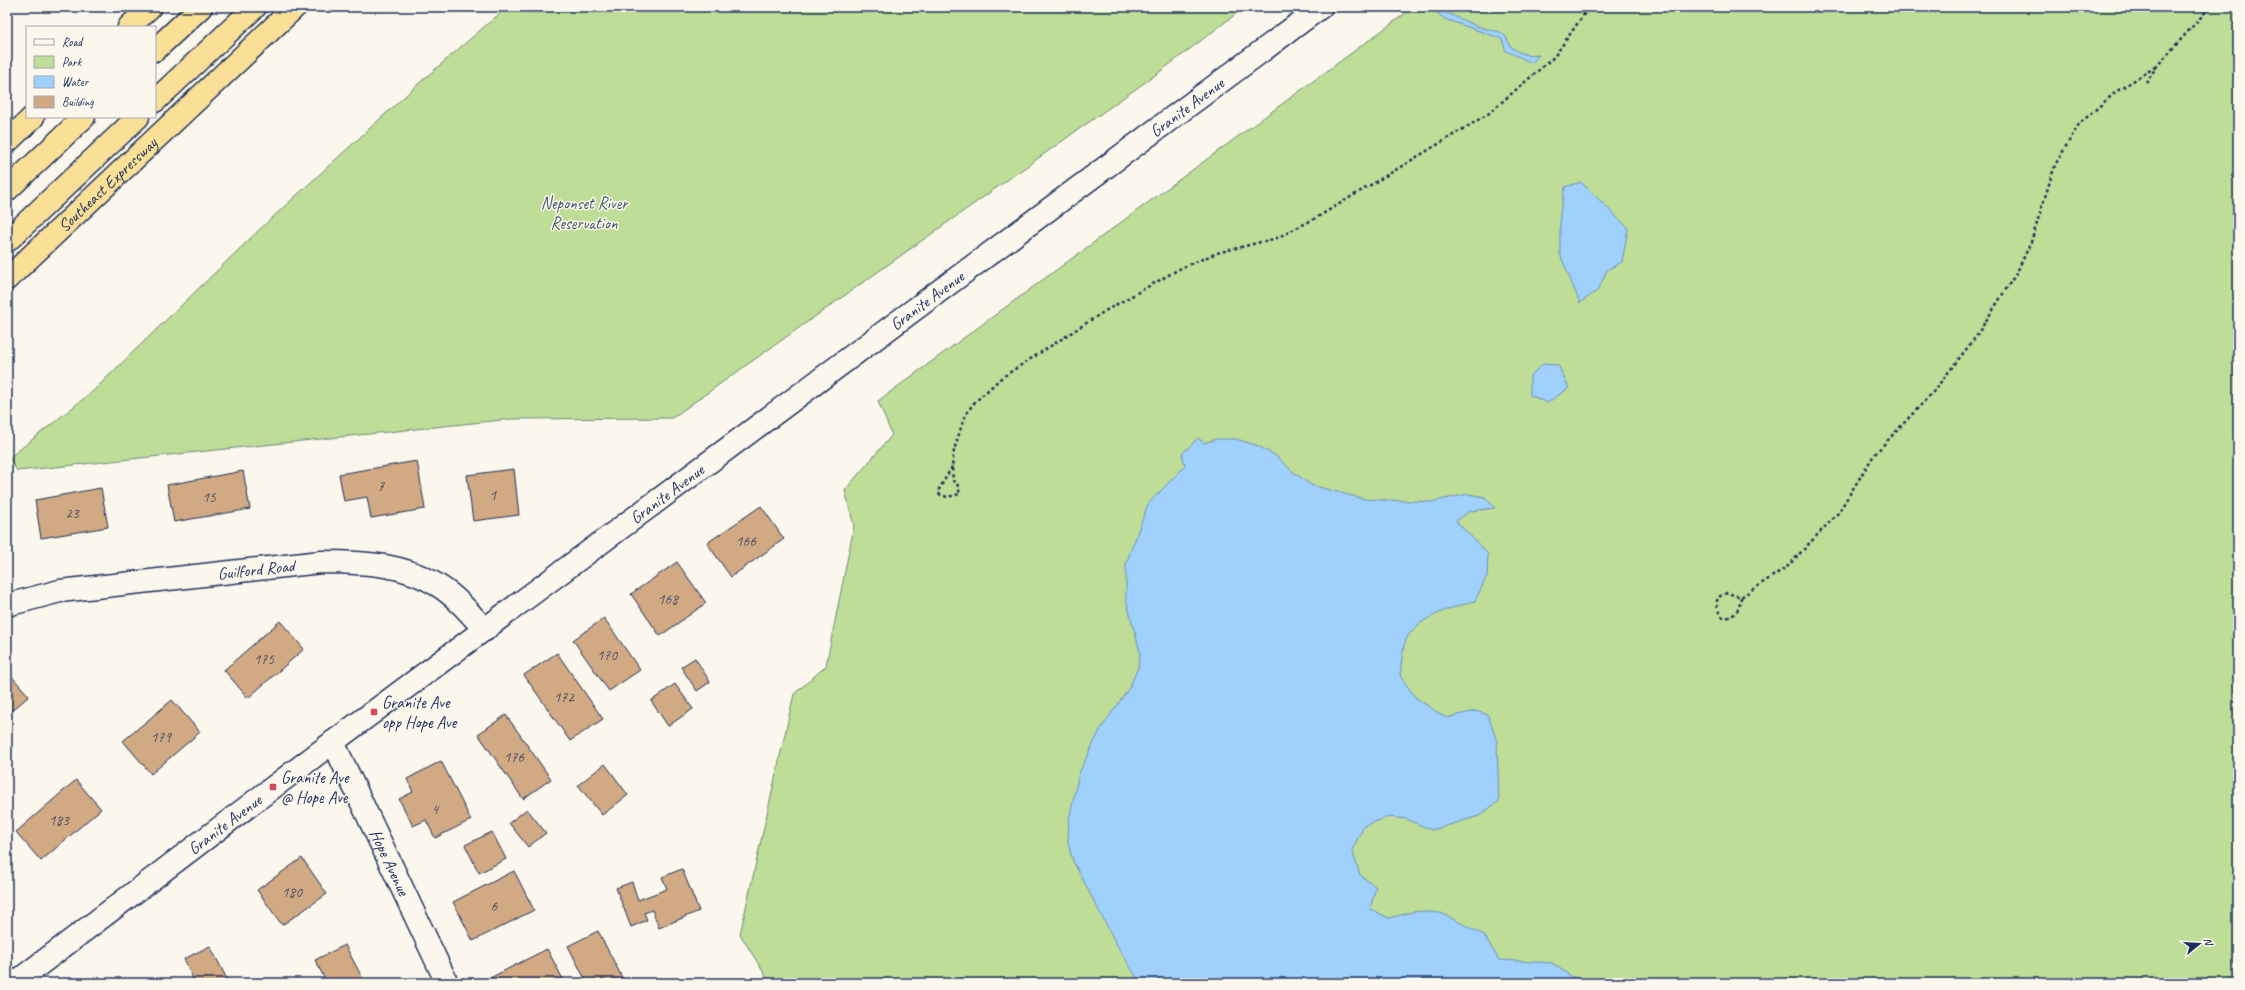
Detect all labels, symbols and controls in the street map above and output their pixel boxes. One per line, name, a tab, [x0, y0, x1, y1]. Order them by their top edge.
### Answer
legend	[26, 26, 156, 118]
text: Road	[62, 34, 84, 50]
text: Park	[62, 54, 83, 70]
street label: Granite Avenue	[1146, 72, 1229, 141]
text: Water	[62, 74, 90, 90]
text: Building	[62, 94, 94, 110]
street label: Southeast Expressway	[53, 132, 162, 236]
park label: Neponset River Reservation	[541, 193, 629, 234]
street label: Granite Avenue	[886, 265, 969, 335]
street label: Granite Avenue	[626, 458, 709, 528]
house number: 7	[378, 477, 386, 496]
house number: 1	[490, 486, 498, 505]
house number: 15	[202, 488, 217, 507]
house number: 23	[65, 504, 80, 523]
house number: 166	[736, 532, 757, 551]
street label: Guilford Road	[217, 554, 299, 584]
house number: 168	[658, 590, 679, 609]
house number: 170	[597, 646, 618, 665]
house number: 175	[254, 650, 275, 669]
house number: 172	[554, 688, 575, 707]
place label: Granite Ave opp Hope Ave	[382, 692, 458, 733]
marker: Granite Ave opp Hope Ave	[369, 707, 379, 717]
house number: 179	[151, 728, 172, 747]
house number: 176	[504, 748, 525, 767]
place label: Granite Ave @ Hope Ave	[281, 767, 350, 808]
marker: Granite Ave @ Hope Ave	[268, 782, 278, 792]
street label: Granite Avenue	[184, 789, 267, 859]
house number: 4	[432, 800, 440, 819]
house number: 183	[49, 811, 70, 830]
street label: Hope Avenue	[365, 826, 415, 900]
house number: 180	[282, 883, 303, 902]
house number: 6	[491, 897, 499, 916]
north arrow	[2179, 924, 2219, 964]
text: N	[2201, 936, 2217, 948]

